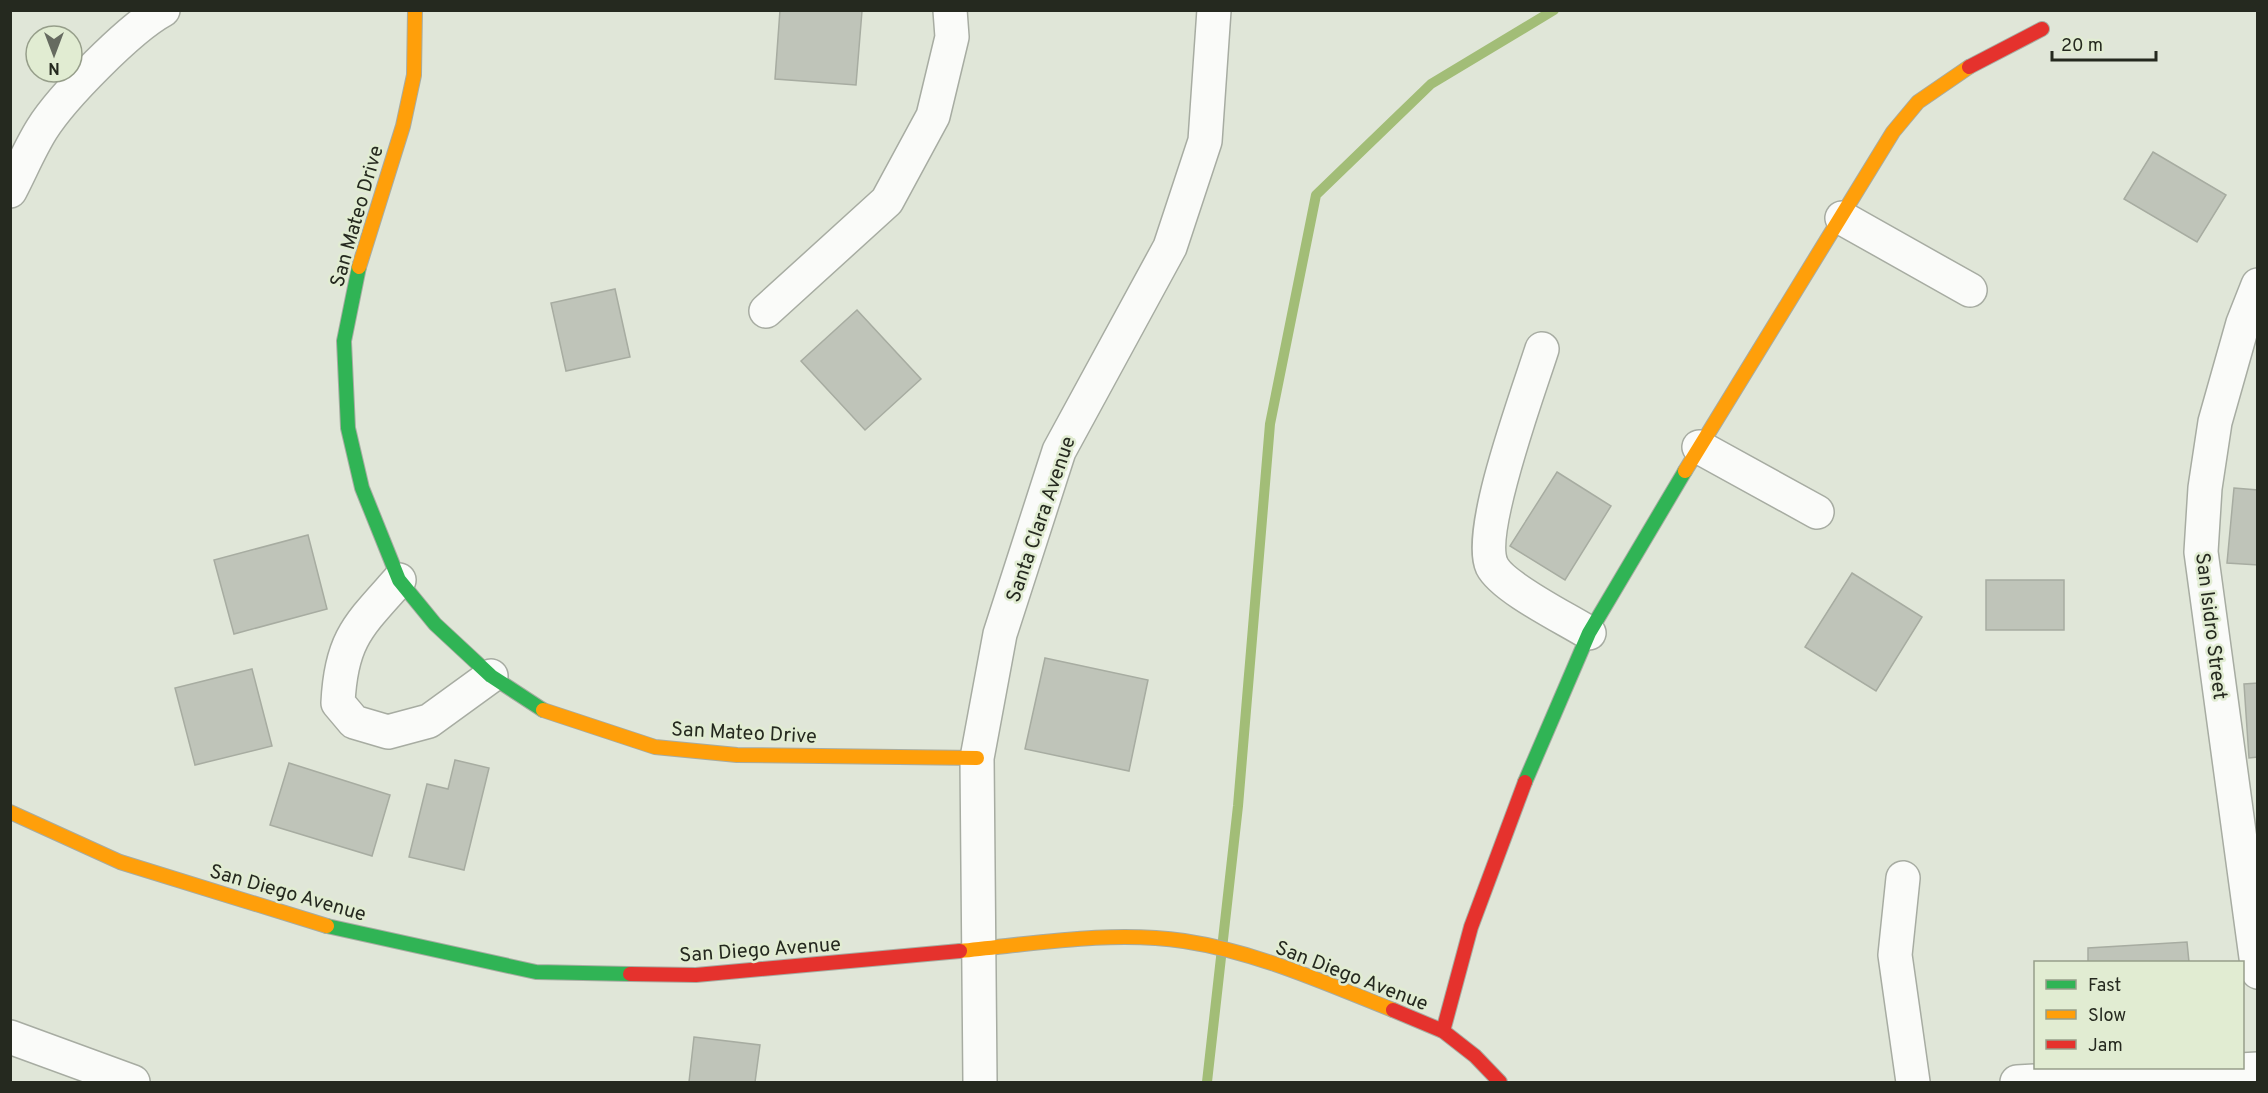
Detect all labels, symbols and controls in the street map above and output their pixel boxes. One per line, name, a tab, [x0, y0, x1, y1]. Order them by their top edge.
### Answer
north arrow	[24, 24, 84, 84]
scale bar	[2052, 24, 2156, 62]
text: 20 m	[2061, 35, 2103, 58]
text: N	[48, 57, 60, 77]
street label: San Mateo Drive	[325, 143, 391, 290]
street label: Santa Clara Avenue	[1001, 433, 1082, 606]
street label: San Isidro Street	[2188, 551, 2232, 701]
street label: San Mateo Drive	[670, 717, 818, 751]
street label: San Diego Avenue	[206, 859, 369, 929]
street label: San Diego Avenue	[679, 932, 842, 970]
street label: San Diego Avenue	[1271, 936, 1431, 1018]
legend	[2034, 961, 2244, 1069]
text: Fast	[2088, 975, 2121, 998]
text: Slow	[2088, 1005, 2126, 1028]
text: Jam	[2088, 1035, 2123, 1058]

